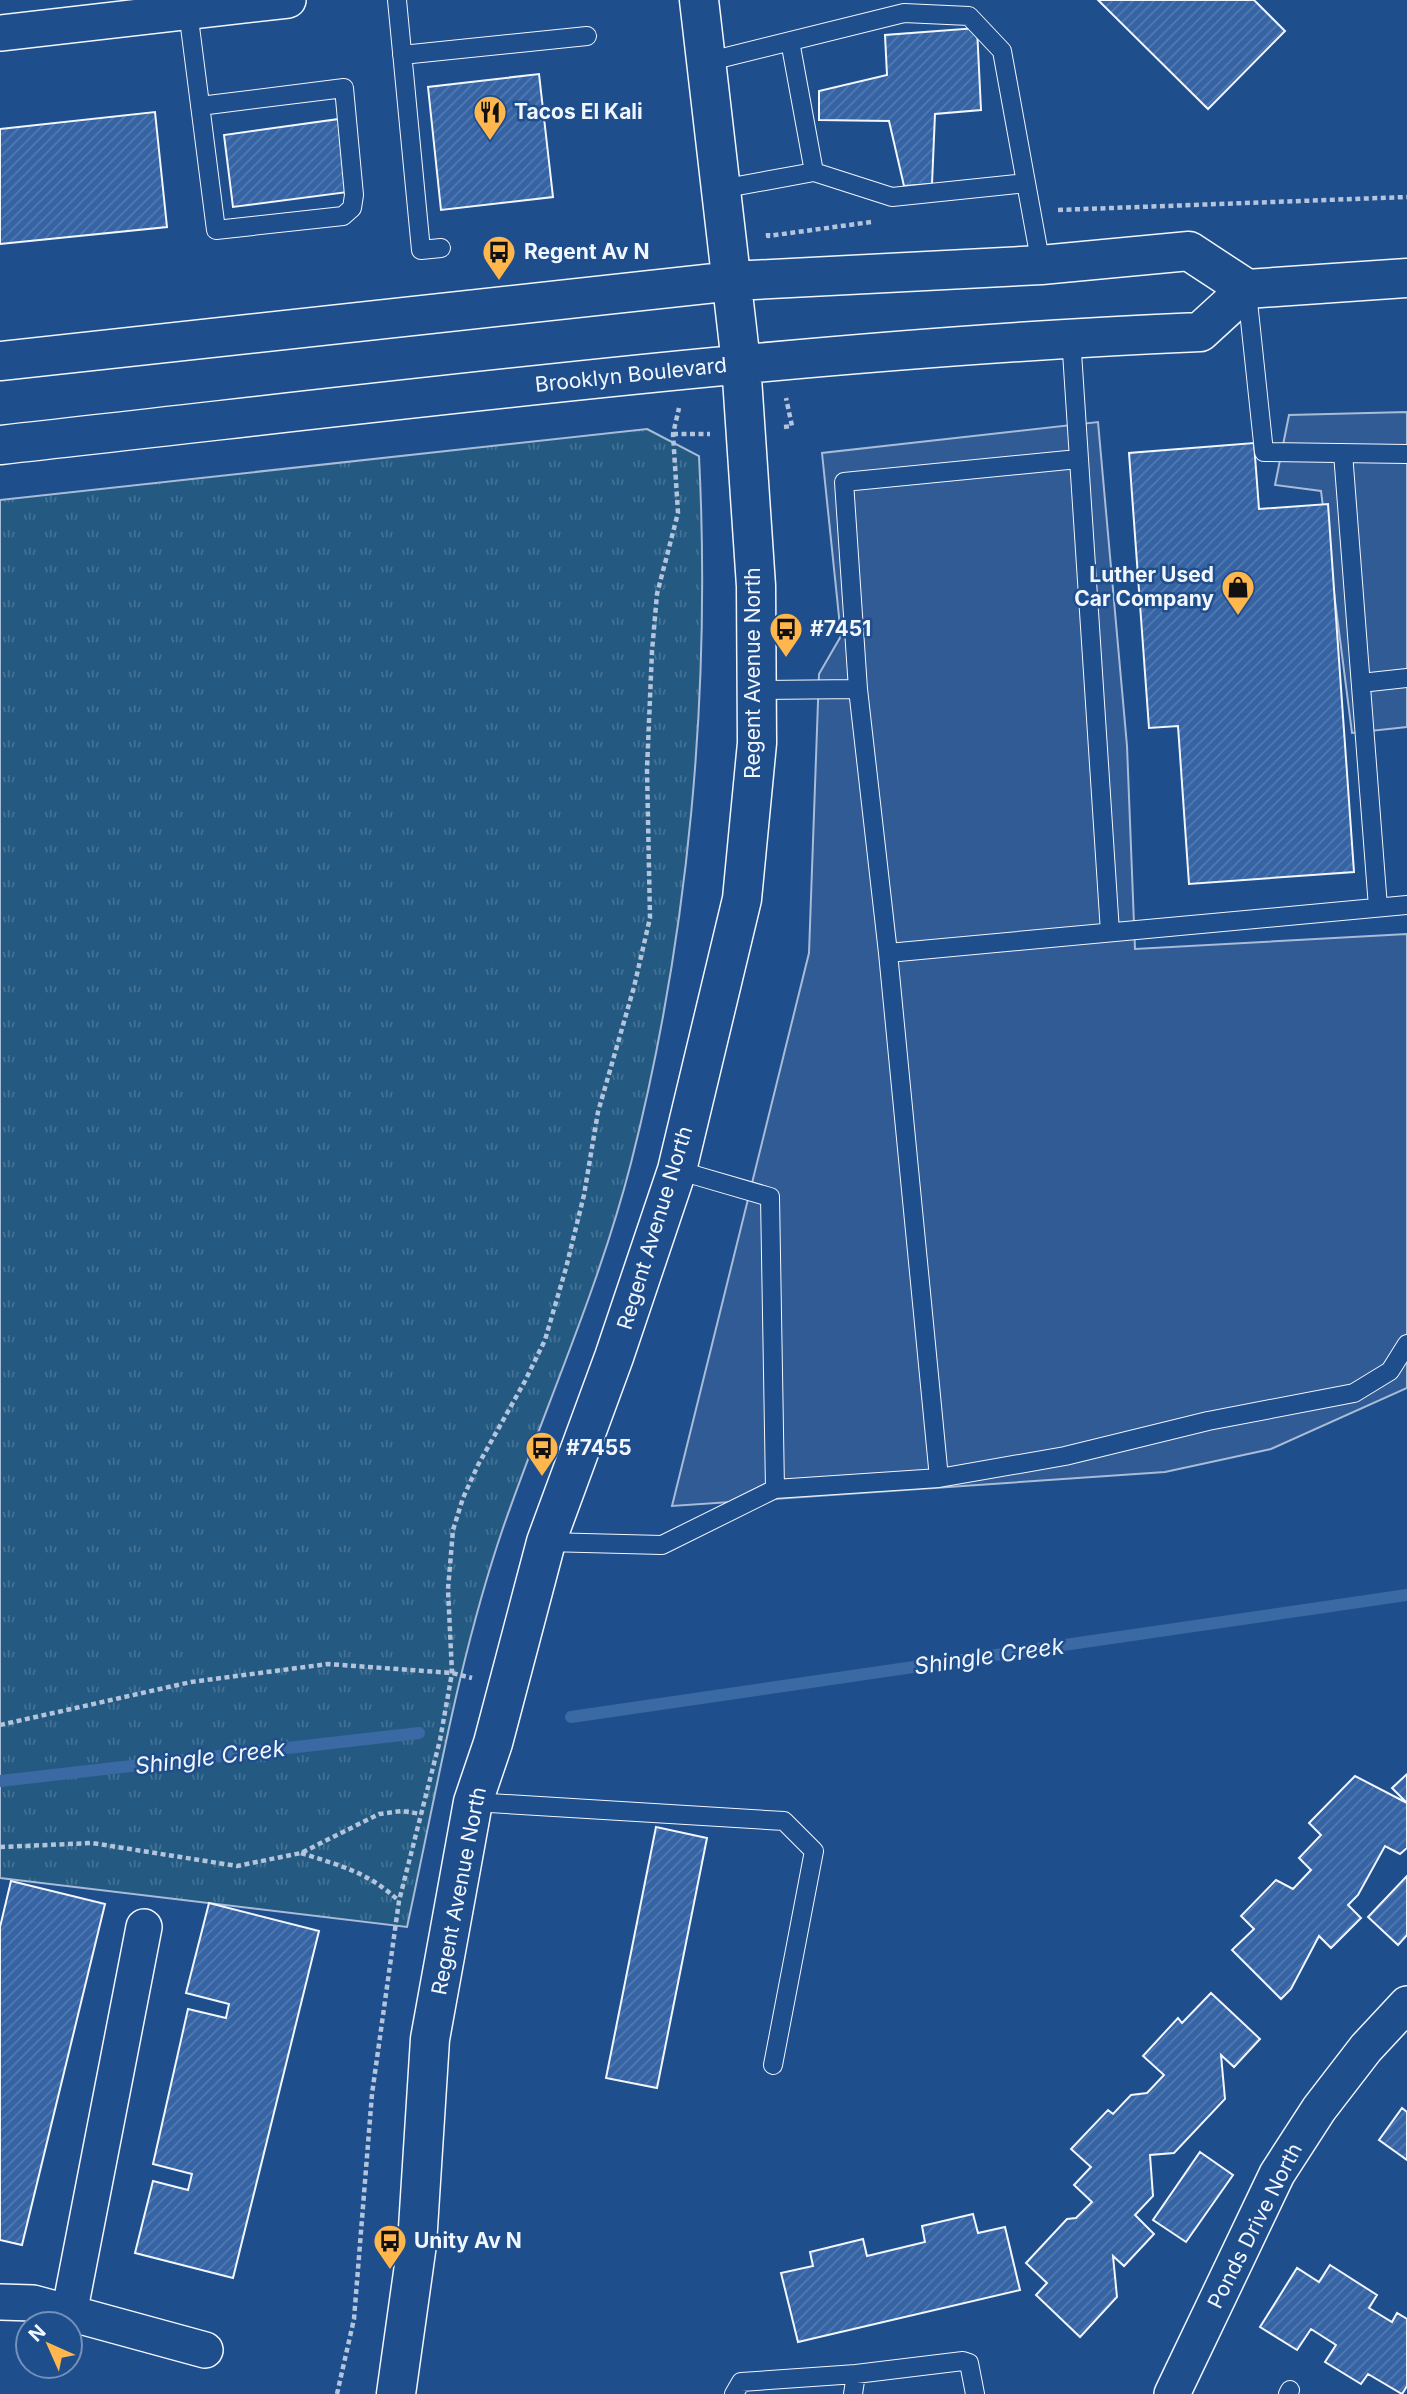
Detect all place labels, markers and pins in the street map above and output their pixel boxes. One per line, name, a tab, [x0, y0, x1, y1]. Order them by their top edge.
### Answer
restaurant icon: Tacos El Kali	[471, 93, 509, 142]
place label: Tacos El Kali	[514, 99, 643, 124]
bus stop icon: Regent Av N	[480, 233, 518, 282]
place label: Regent Av N	[524, 239, 649, 264]
place label: Luther Used Car Company	[1074, 562, 1214, 611]
shop icon: Luther Used Car Company	[1219, 568, 1257, 617]
bus stop icon: #7451	[767, 610, 805, 659]
place label: #7451	[810, 616, 871, 641]
bus stop icon: #7455	[523, 1429, 561, 1478]
place label: #7455	[566, 1435, 632, 1460]
bus stop icon: Unity Av N	[371, 2222, 409, 2271]
place label: Unity Av N	[414, 2228, 522, 2253]

